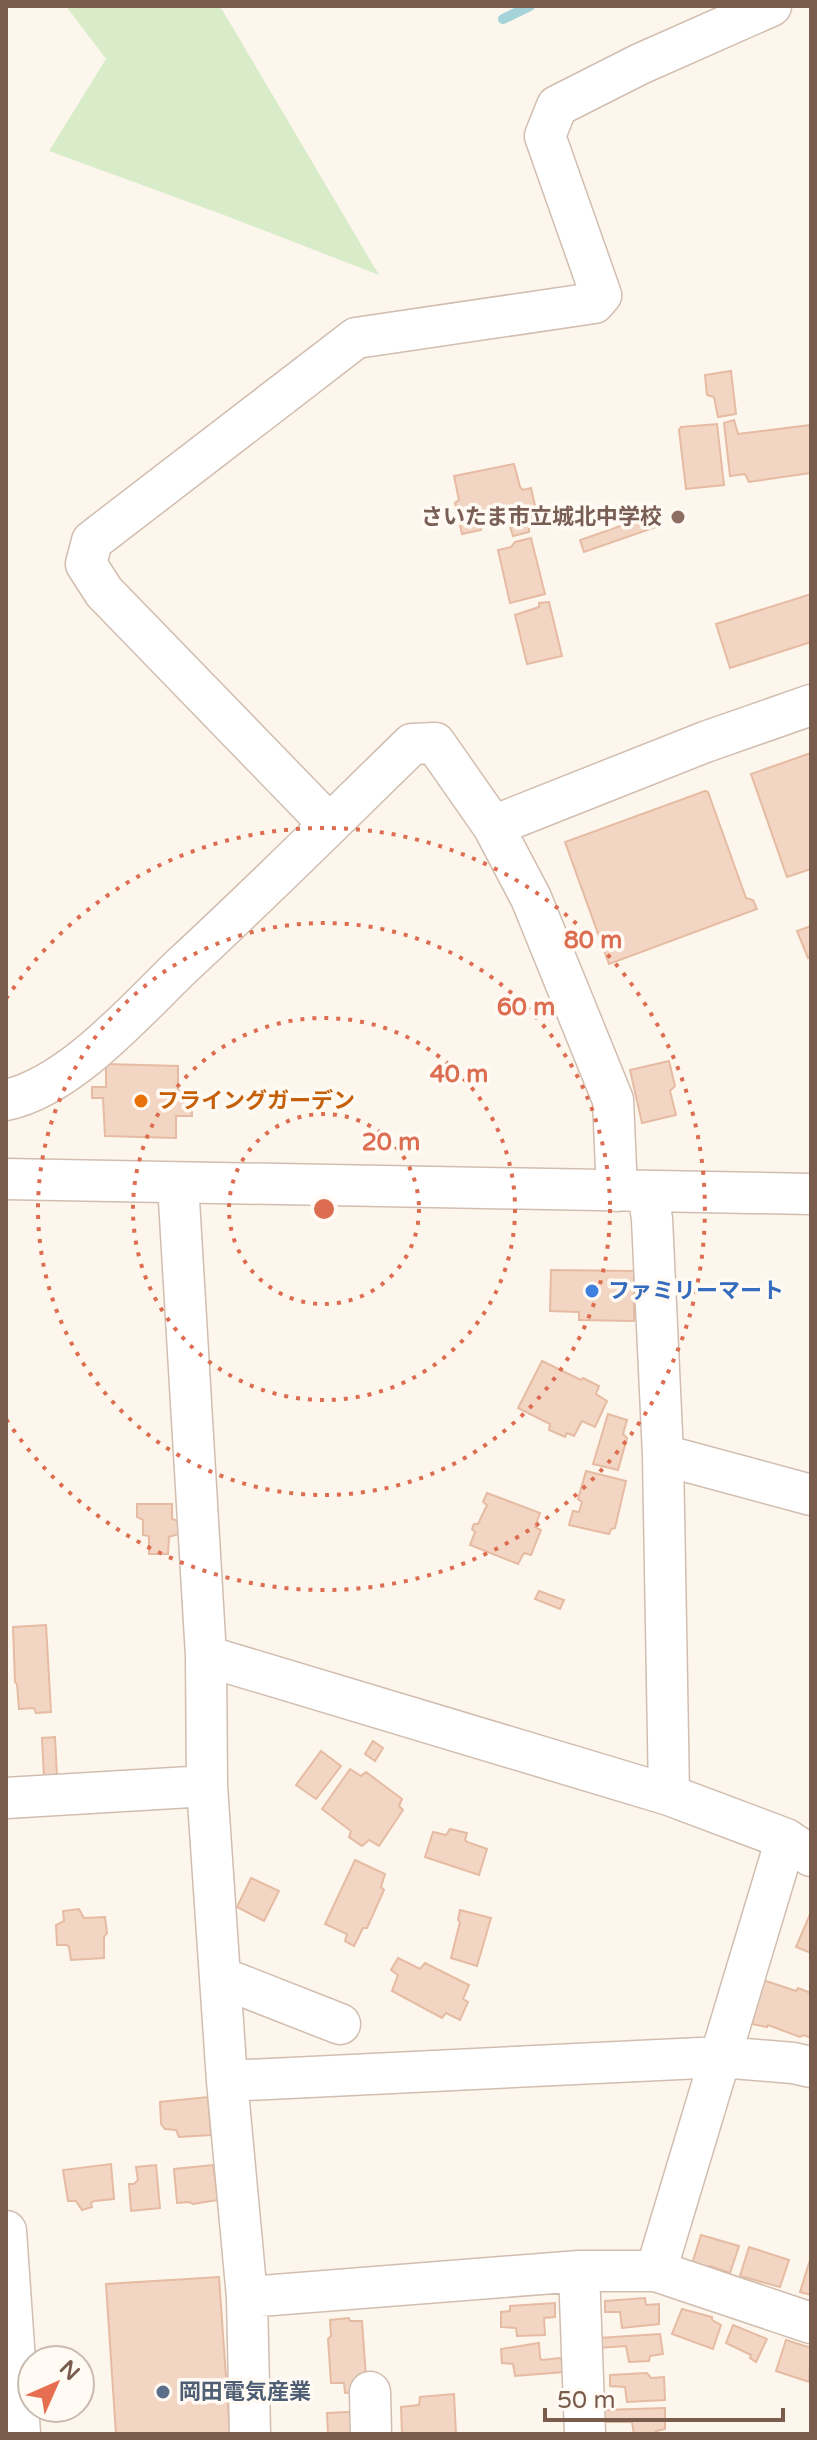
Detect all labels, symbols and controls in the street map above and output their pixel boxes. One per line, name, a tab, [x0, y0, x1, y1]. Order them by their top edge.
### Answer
place label: さいたま市立城北中学校	[421, 504, 662, 530]
marker: さいたま市立城北中学校	[669, 508, 687, 526]
text: 80 m	[564, 926, 622, 955]
text: 60 m	[497, 993, 555, 1022]
text: 40 m	[430, 1060, 488, 1089]
place label: フライングガーデン	[157, 1088, 355, 1114]
marker: フライングガーデン	[132, 1092, 150, 1110]
text: 20 m	[362, 1128, 420, 1157]
centre of rings	[310, 1195, 338, 1223]
place label: ファミリーマート	[608, 1278, 784, 1304]
marker: ファミリーマート	[583, 1282, 601, 1300]
north arrow	[16, 2344, 96, 2424]
text: N	[54, 2355, 85, 2386]
scale bar	[545, 2372, 783, 2422]
place label: 岡田電気産業	[179, 2379, 311, 2405]
marker: 岡田電気産業	[154, 2383, 172, 2401]
text: 50 m	[557, 2386, 615, 2415]

